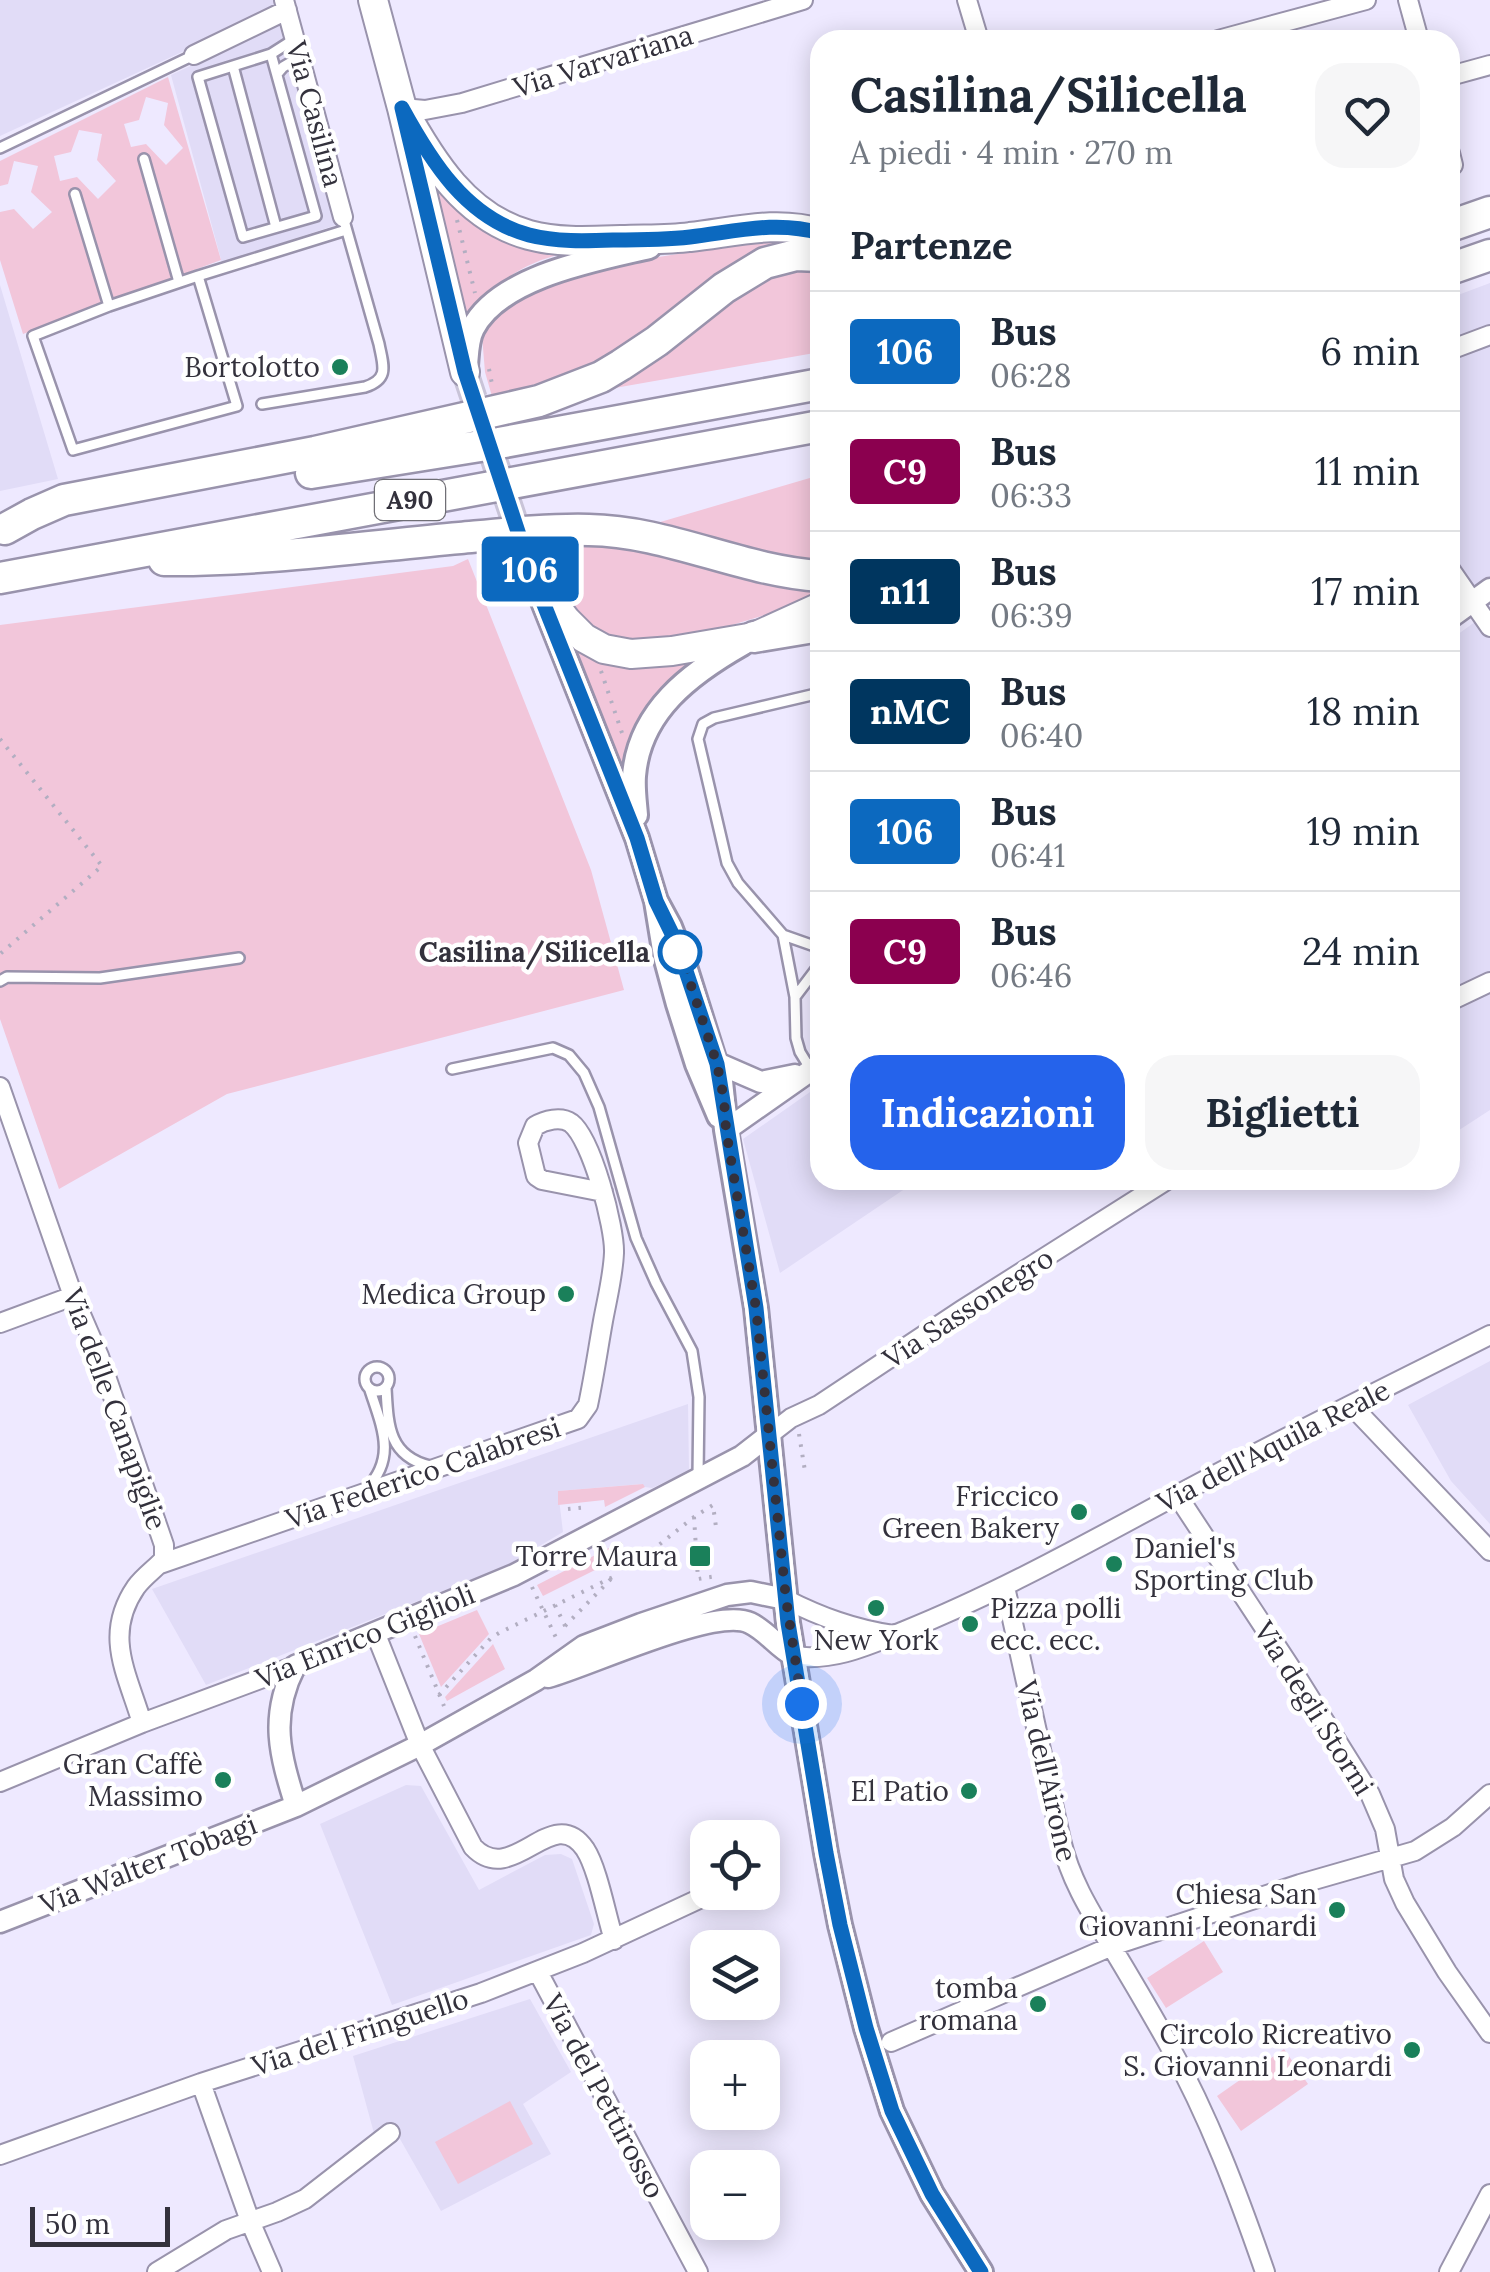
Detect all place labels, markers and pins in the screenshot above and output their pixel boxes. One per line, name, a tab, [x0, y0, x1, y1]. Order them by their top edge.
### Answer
place label: Bortolotto	[184, 349, 320, 385]
marker: Bortolotto	[329, 356, 351, 378]
marker: Casilina/Silicella	[659, 931, 701, 973]
place label: Casilina/Silicella	[419, 934, 650, 970]
place label: Medica Group	[361, 1276, 546, 1312]
marker: Medica Group	[555, 1283, 577, 1305]
place label: Friccico Green Bakery	[882, 1478, 1059, 1546]
marker: Friccico Green Bakery	[1068, 1501, 1090, 1523]
place label: Daniel's Sporting Club	[1134, 1530, 1314, 1598]
place label: Torre Maura	[515, 1538, 678, 1574]
marker: Torre Maura	[687, 1543, 713, 1569]
marker: Daniel's Sporting Club	[1103, 1553, 1125, 1575]
place label: Pizza polli ecc. ecc.	[990, 1590, 1121, 1658]
marker: New York	[865, 1597, 887, 1619]
marker: Pizza polli ecc. ecc.	[959, 1613, 981, 1635]
place label: New York	[813, 1622, 939, 1658]
place label: Gran Caffè Massimo	[63, 1746, 203, 1814]
marker: Gran Caffè Massimo	[212, 1769, 234, 1791]
place label: El Patio	[850, 1773, 949, 1809]
marker: El Patio	[958, 1780, 980, 1802]
place label: Chiesa San Giovanni Leonardi	[1078, 1876, 1317, 1944]
marker: Chiesa San Giovanni Leonardi	[1326, 1899, 1348, 1921]
place label: tomba romana	[919, 1970, 1018, 2038]
marker: tomba romana	[1027, 1993, 1049, 2015]
place label: Circolo Ricreativo S. Giovanni Leonardi	[1123, 2016, 1392, 2084]
marker: Circolo Ricreativo S. Giovanni Leonardi	[1401, 2039, 1423, 2061]

